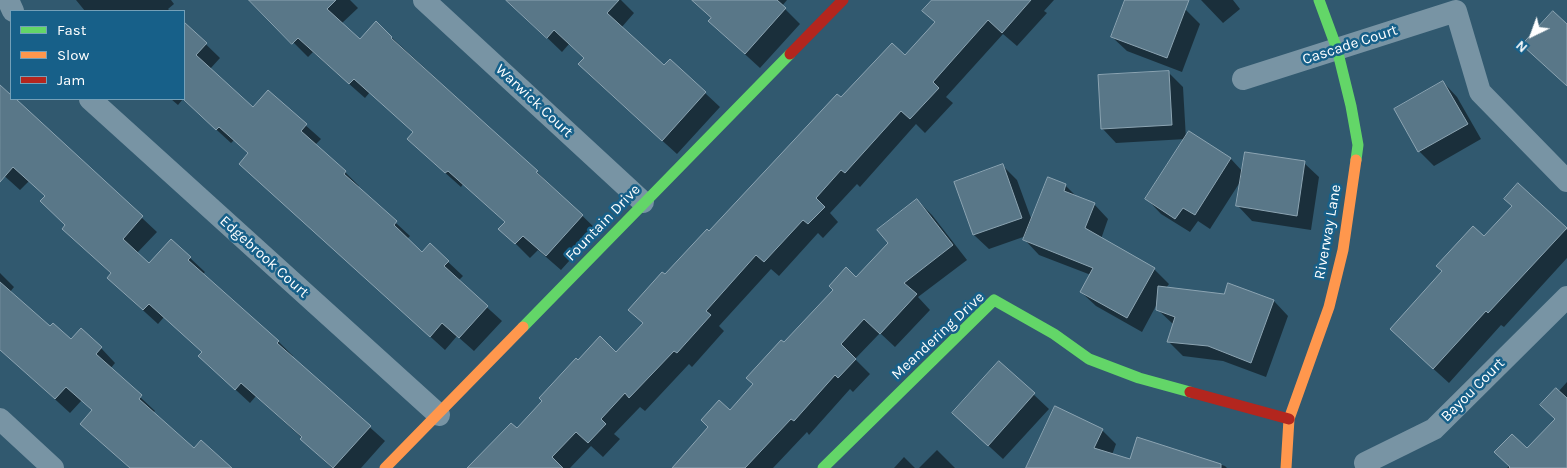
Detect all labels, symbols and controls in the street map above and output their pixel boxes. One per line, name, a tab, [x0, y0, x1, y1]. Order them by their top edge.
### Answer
legend	[10, 10, 185, 100]
north arrow	[1507, 10, 1557, 60]
text: Fast	[57, 21, 86, 39]
street label: Cascade Court	[1300, 21, 1400, 69]
text: N	[1512, 37, 1531, 56]
text: Slow	[57, 46, 89, 64]
street label: Warwick Court	[492, 61, 576, 141]
text: Jam	[57, 71, 85, 89]
street label: Fountain Drive	[562, 181, 644, 265]
street label: Riverway Lane	[1311, 183, 1345, 281]
street label: Edgebrook Court	[216, 212, 312, 302]
street label: Meandering Drive	[888, 288, 988, 384]
street label: Bayou Court	[1437, 354, 1509, 426]

